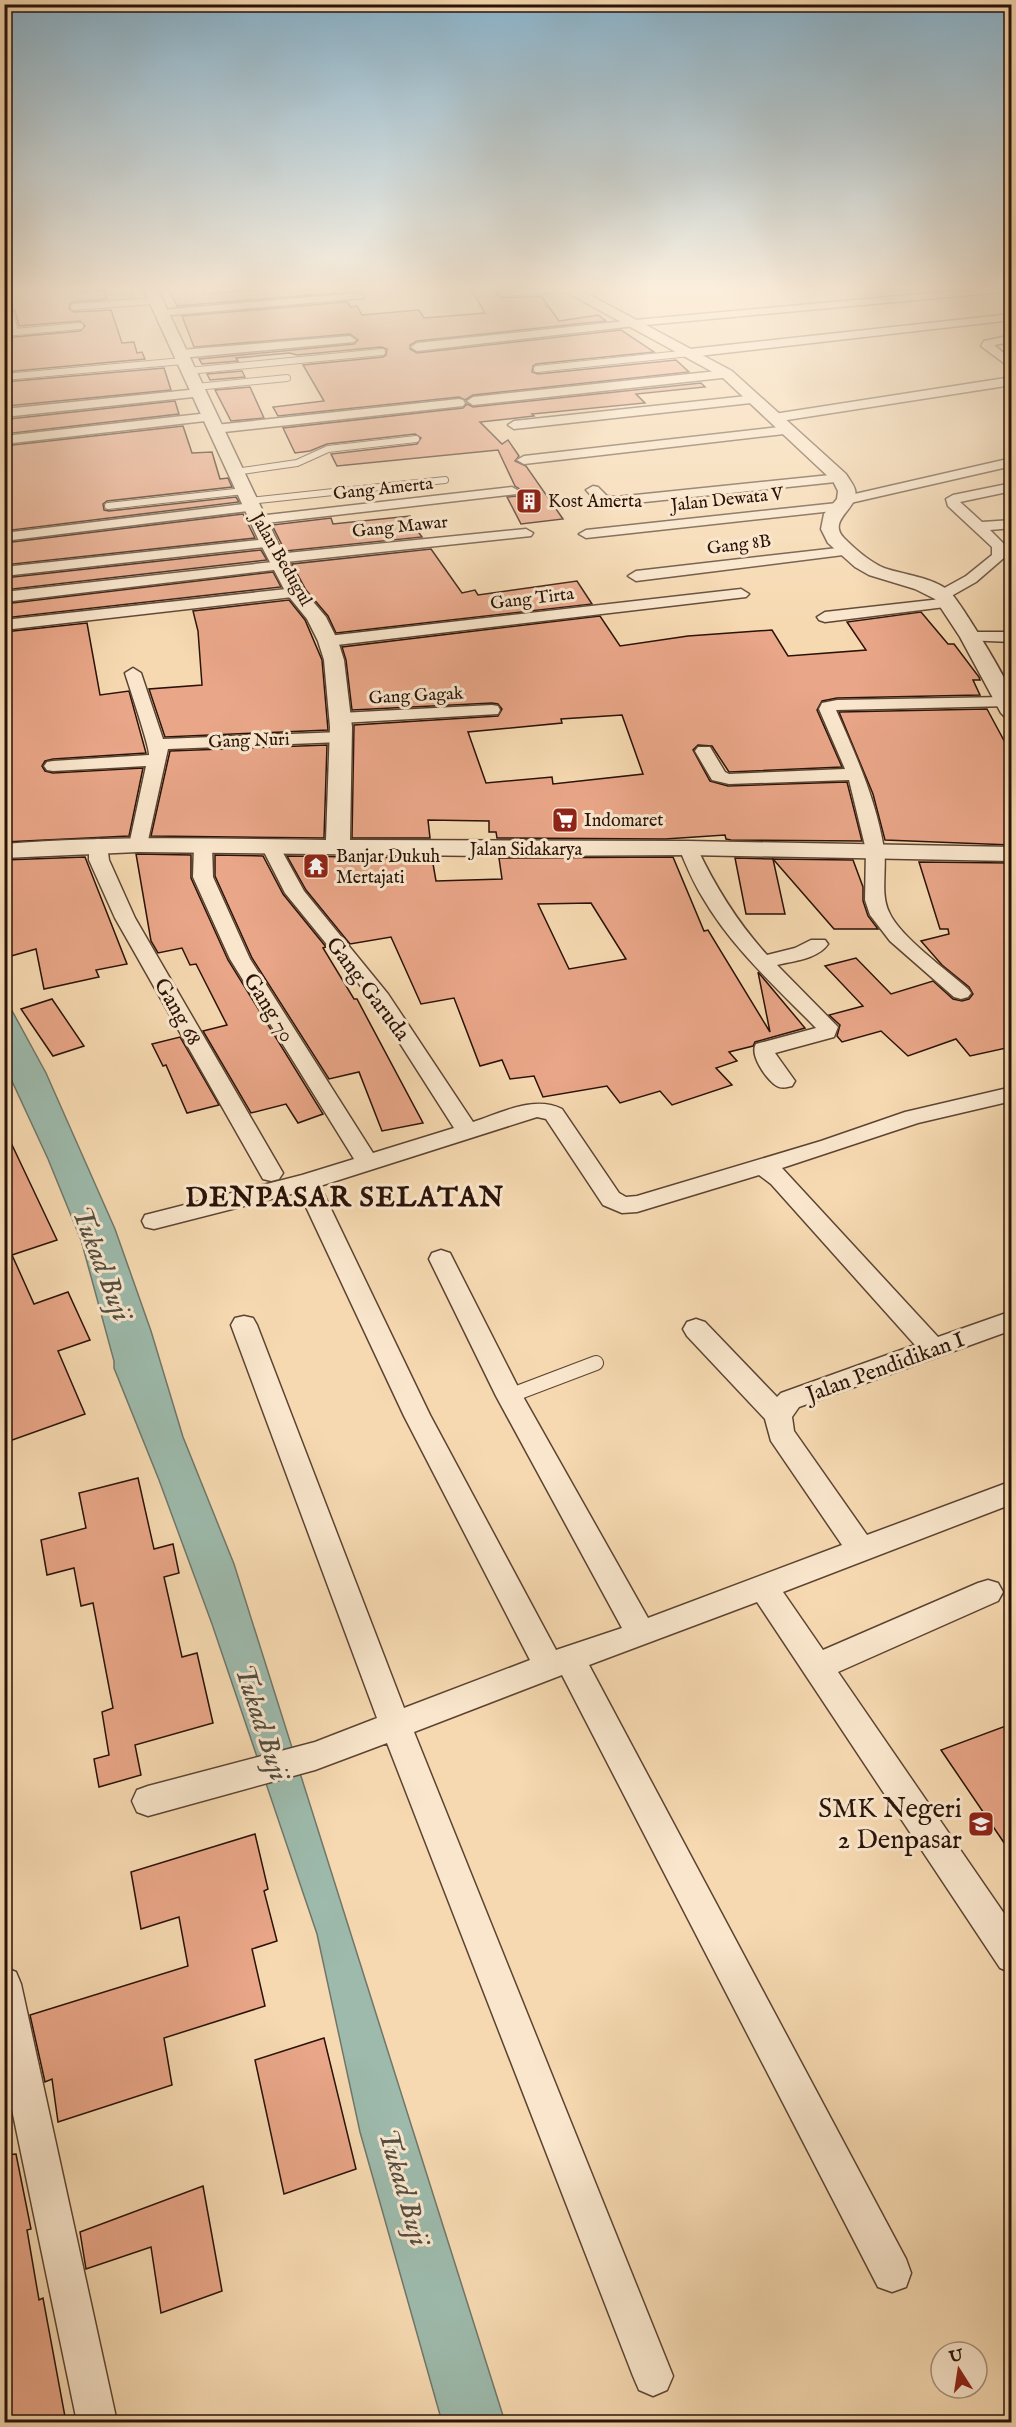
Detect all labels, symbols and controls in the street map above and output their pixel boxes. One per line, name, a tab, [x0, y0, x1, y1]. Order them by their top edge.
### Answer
street label: Gang Amerta	[332, 473, 434, 506]
street label: Jalan Dewata V	[668, 483, 786, 518]
building icon: Kost Amerta	[514, 486, 544, 516]
place label: Kost Amerta	[548, 491, 642, 514]
street label: Jalan Bedugul	[244, 507, 317, 611]
street label: Gang Mawar	[351, 511, 449, 544]
street label: Gang 8B	[706, 530, 773, 561]
street label: Gang Tirta	[489, 583, 575, 616]
street label: Gang Gagak	[368, 683, 464, 710]
street label: Gang Nuri	[208, 729, 290, 754]
supermarket icon: Indomaret	[550, 805, 580, 835]
place label: Indomaret	[584, 810, 663, 833]
street label: Jalan Sidakarya	[468, 839, 583, 862]
place label: Banjar Dukuh Mertajati	[336, 846, 441, 890]
temple icon: Banjar Dukuh Mertajati	[301, 851, 331, 881]
street label: Gang Garuda	[319, 932, 416, 1047]
street label: Gang 70	[236, 968, 300, 1048]
street label: Gang 68	[147, 973, 208, 1051]
district label: DENPASAR SELATAN	[185, 1181, 505, 1216]
water label: Tukad Buji	[63, 1201, 139, 1328]
street label: Jalan Pendidikan I	[800, 1326, 969, 1411]
water label: Tukad Buji	[225, 1660, 296, 1787]
place label: SMK Negeri 2 Denpasar	[818, 1793, 962, 1858]
school or university icon: SMK Negeri 2 Denpasar	[966, 1809, 996, 1839]
water label: Tukad Buji	[369, 2125, 437, 2252]
north arrow	[929, 2340, 989, 2400]
text: U	[947, 2346, 965, 2369]

